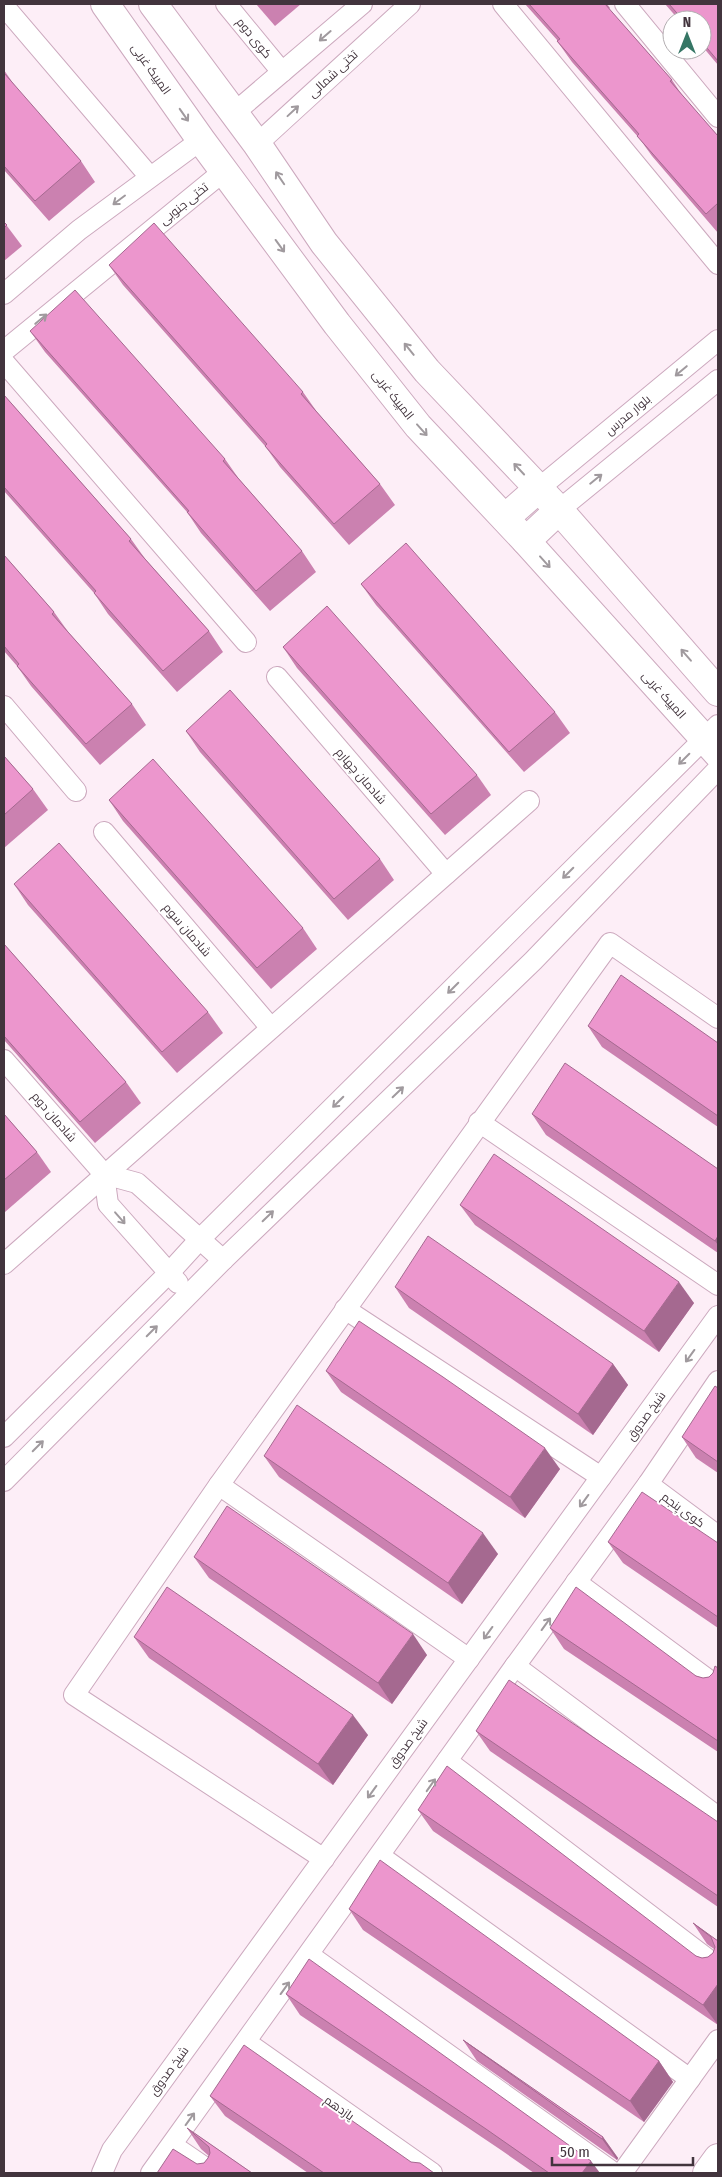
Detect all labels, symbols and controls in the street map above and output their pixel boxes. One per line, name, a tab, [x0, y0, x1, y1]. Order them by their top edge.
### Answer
north arrow	[662, 10, 712, 60]
text: N	[683, 14, 691, 31]
street label: کوی دوم	[233, 15, 274, 62]
one-way arrow	[319, 30, 332, 41]
street label: المپیک غربی	[128, 41, 174, 98]
street label: تختی شمالی	[305, 47, 361, 101]
one-way arrow	[286, 105, 299, 117]
one-way arrow	[179, 108, 189, 122]
one-way arrow	[275, 171, 285, 185]
street label: تختی جنوبی	[157, 180, 212, 228]
one-way arrow	[113, 194, 126, 205]
one-way arrow	[275, 239, 285, 253]
one-way arrow	[34, 314, 47, 325]
one-way arrow	[404, 343, 415, 356]
one-way arrow	[674, 366, 687, 377]
street label: المپیک غربی	[369, 368, 417, 423]
street label: بلوار مدرس	[602, 392, 654, 438]
one-way arrow	[416, 424, 428, 437]
one-way arrow	[513, 463, 525, 475]
one-way arrow	[590, 474, 603, 485]
one-way arrow	[539, 555, 551, 568]
one-way arrow	[680, 649, 692, 662]
street label: المپیک غربی	[638, 668, 689, 722]
street label: شادمان چهارم	[331, 745, 389, 808]
one-way arrow	[677, 753, 690, 765]
one-way arrow	[562, 867, 574, 880]
street label: شادمان سوم	[159, 901, 214, 960]
one-way arrow	[447, 982, 459, 994]
one-way arrow	[391, 1086, 404, 1098]
street label: شادمان دوم	[28, 1089, 79, 1145]
one-way arrow	[332, 1096, 344, 1108]
one-way arrow	[262, 1210, 274, 1223]
one-way arrow	[115, 1211, 126, 1224]
one-way arrow	[146, 1325, 158, 1337]
one-way arrow	[684, 1349, 695, 1362]
street label: شیخ صدوق	[624, 1389, 669, 1444]
one-way arrow	[32, 1440, 44, 1452]
street label: کوی پنجم	[658, 1490, 707, 1532]
one-way arrow	[579, 1494, 589, 1508]
one-way arrow	[540, 1618, 551, 1631]
one-way arrow	[483, 1626, 493, 1640]
street label: شیخ صدوق	[386, 1716, 431, 1771]
one-way arrow	[426, 1778, 436, 1792]
one-way arrow	[367, 1785, 377, 1799]
one-way arrow	[280, 1981, 290, 1995]
street label: شیخ صدوق	[147, 2044, 192, 2099]
street label: یازدهم	[321, 2093, 357, 2125]
one-way arrow	[185, 2113, 195, 2127]
scale bar	[552, 2134, 693, 2166]
text: 50 m	[560, 2143, 590, 2161]

